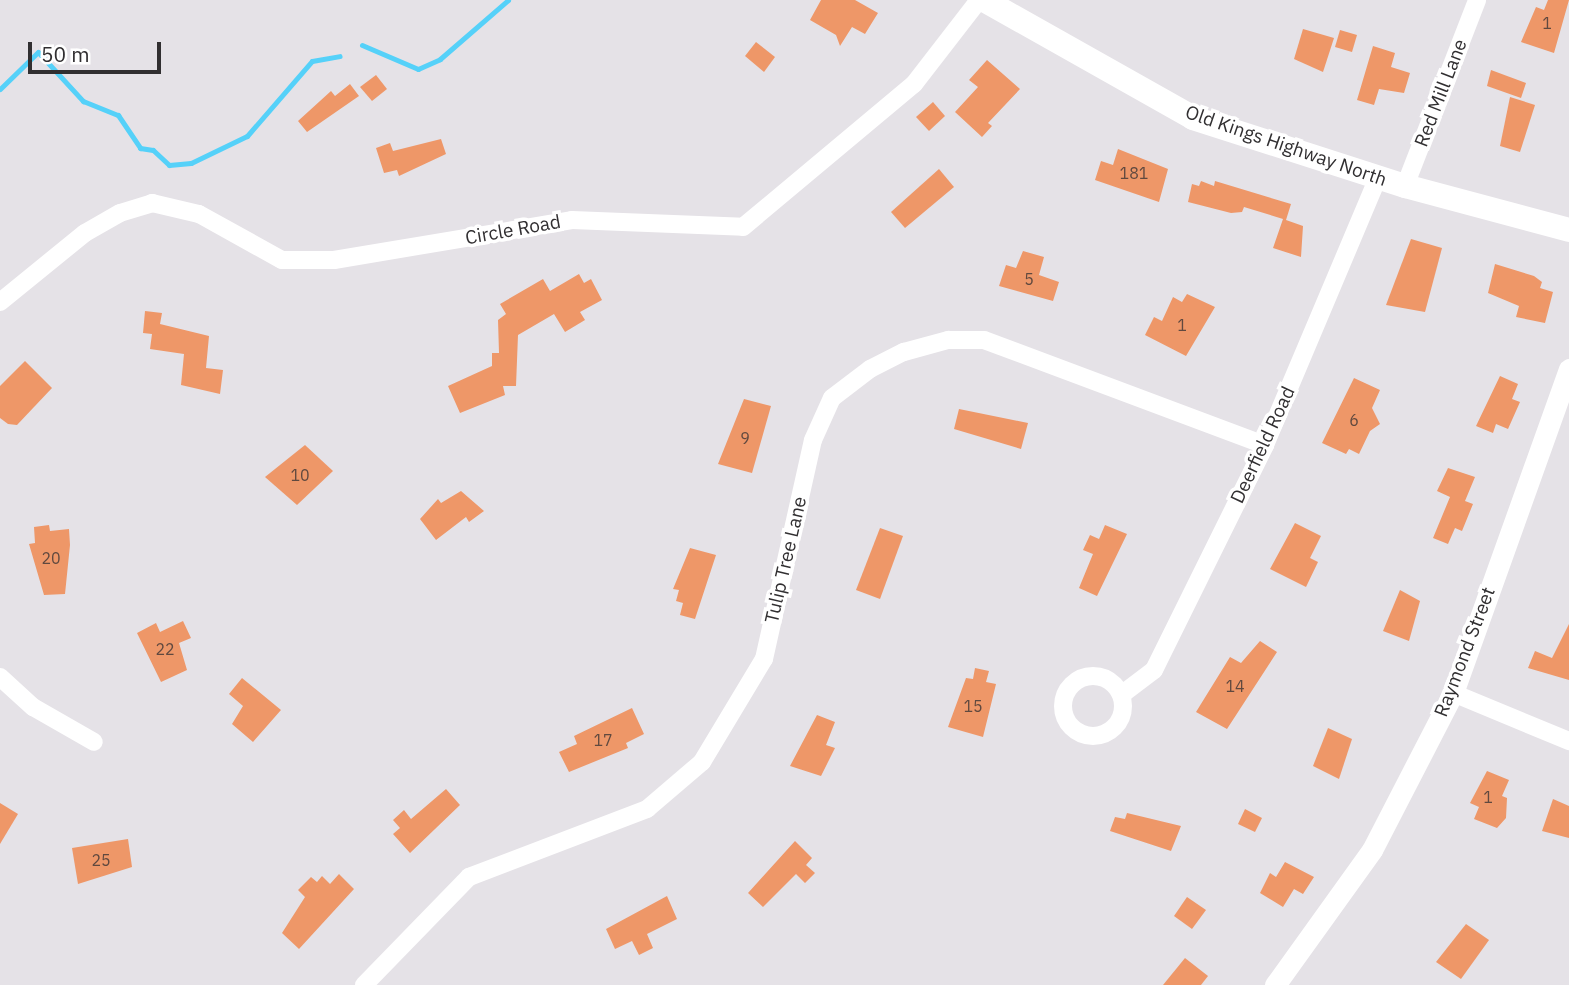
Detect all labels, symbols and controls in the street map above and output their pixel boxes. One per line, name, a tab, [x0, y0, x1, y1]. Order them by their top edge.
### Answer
house number: 1	[1542, 13, 1552, 33]
scale bar	[32, 28, 164, 72]
street label: Red Mill Lane	[1410, 36, 1472, 150]
text: 50 m	[41, 40, 90, 68]
street label: Old Kings Highway North	[1182, 101, 1390, 191]
house number: 181	[1120, 163, 1148, 183]
street label: Circle Road	[463, 210, 563, 250]
house number: 5	[1024, 269, 1034, 289]
house number: 1	[1177, 315, 1187, 335]
street label: Deerfield Road	[1226, 383, 1300, 507]
house number: 6	[1349, 410, 1359, 430]
house number: 9	[740, 428, 750, 448]
house number: 10	[290, 465, 310, 485]
street label: Tulip Tree Lane	[760, 494, 812, 626]
house number: 20	[41, 548, 61, 568]
street label: Raymond Street	[1430, 584, 1500, 720]
house number: 22	[155, 639, 175, 659]
house number: 14	[1225, 676, 1245, 696]
house number: 15	[963, 696, 983, 716]
house number: 17	[593, 730, 613, 750]
house number: 1	[1483, 787, 1493, 807]
house number: 25	[91, 850, 111, 870]

